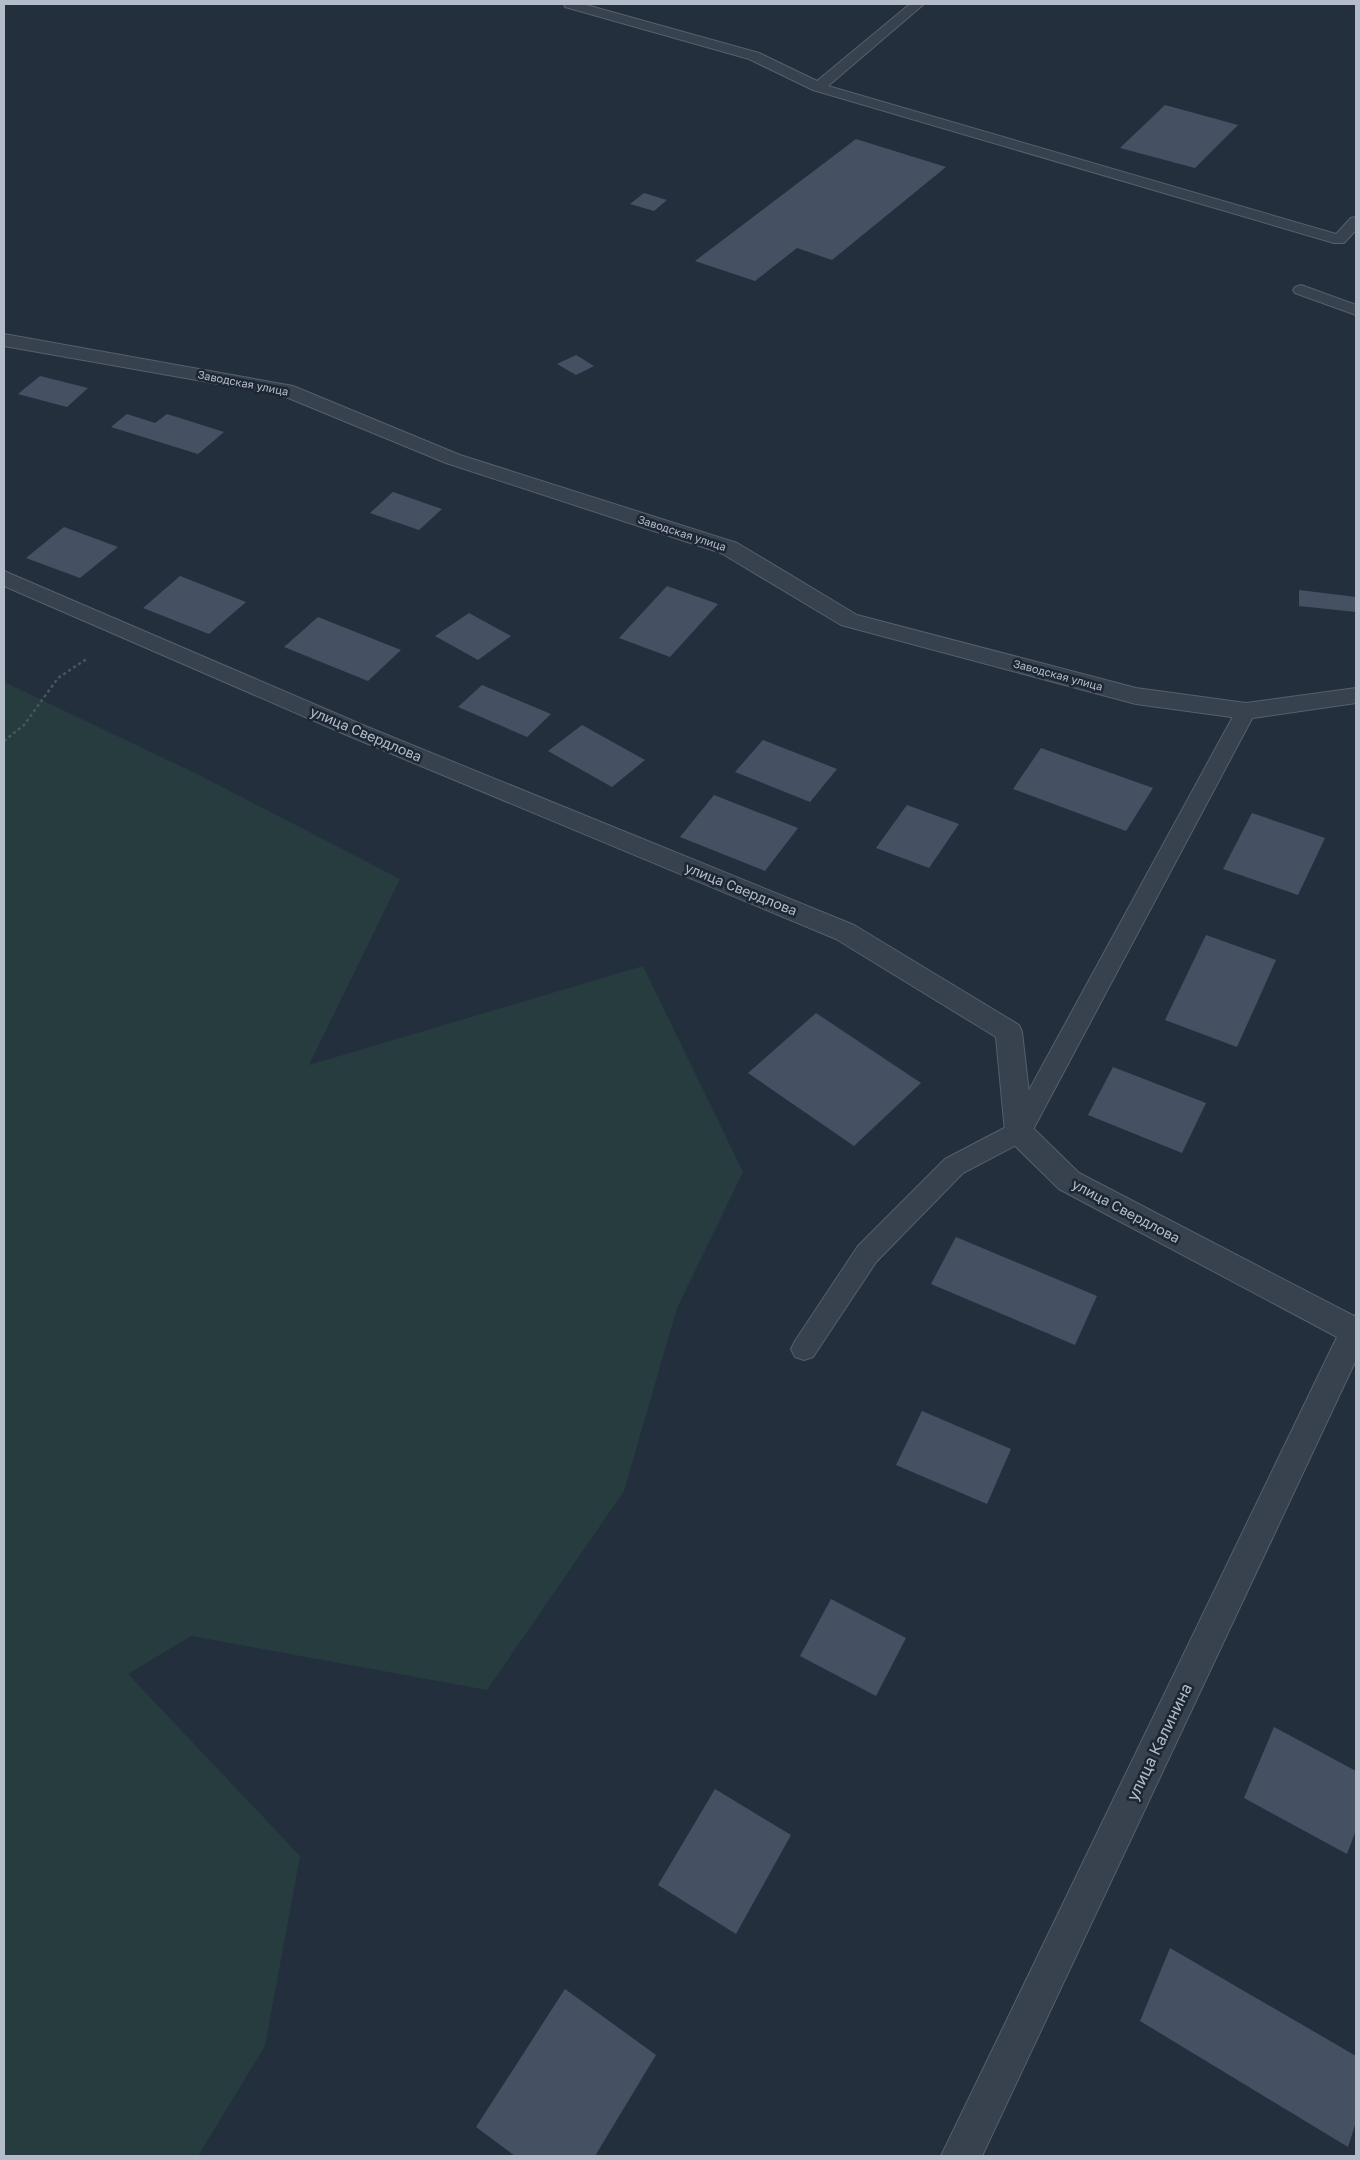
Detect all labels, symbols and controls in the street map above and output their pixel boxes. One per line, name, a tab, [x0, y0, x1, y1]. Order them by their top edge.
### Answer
street label: Заводская улица	[197, 367, 290, 398]
street label: Заводская улица	[636, 512, 728, 553]
street label: Заводская улица	[1012, 656, 1104, 693]
street label: улица Свердлова	[308, 702, 425, 765]
street label: улица Свердлова	[683, 858, 800, 919]
street label: улица Свердлова	[1069, 1175, 1183, 1246]
street label: улица Калинина	[1122, 1680, 1196, 1804]

